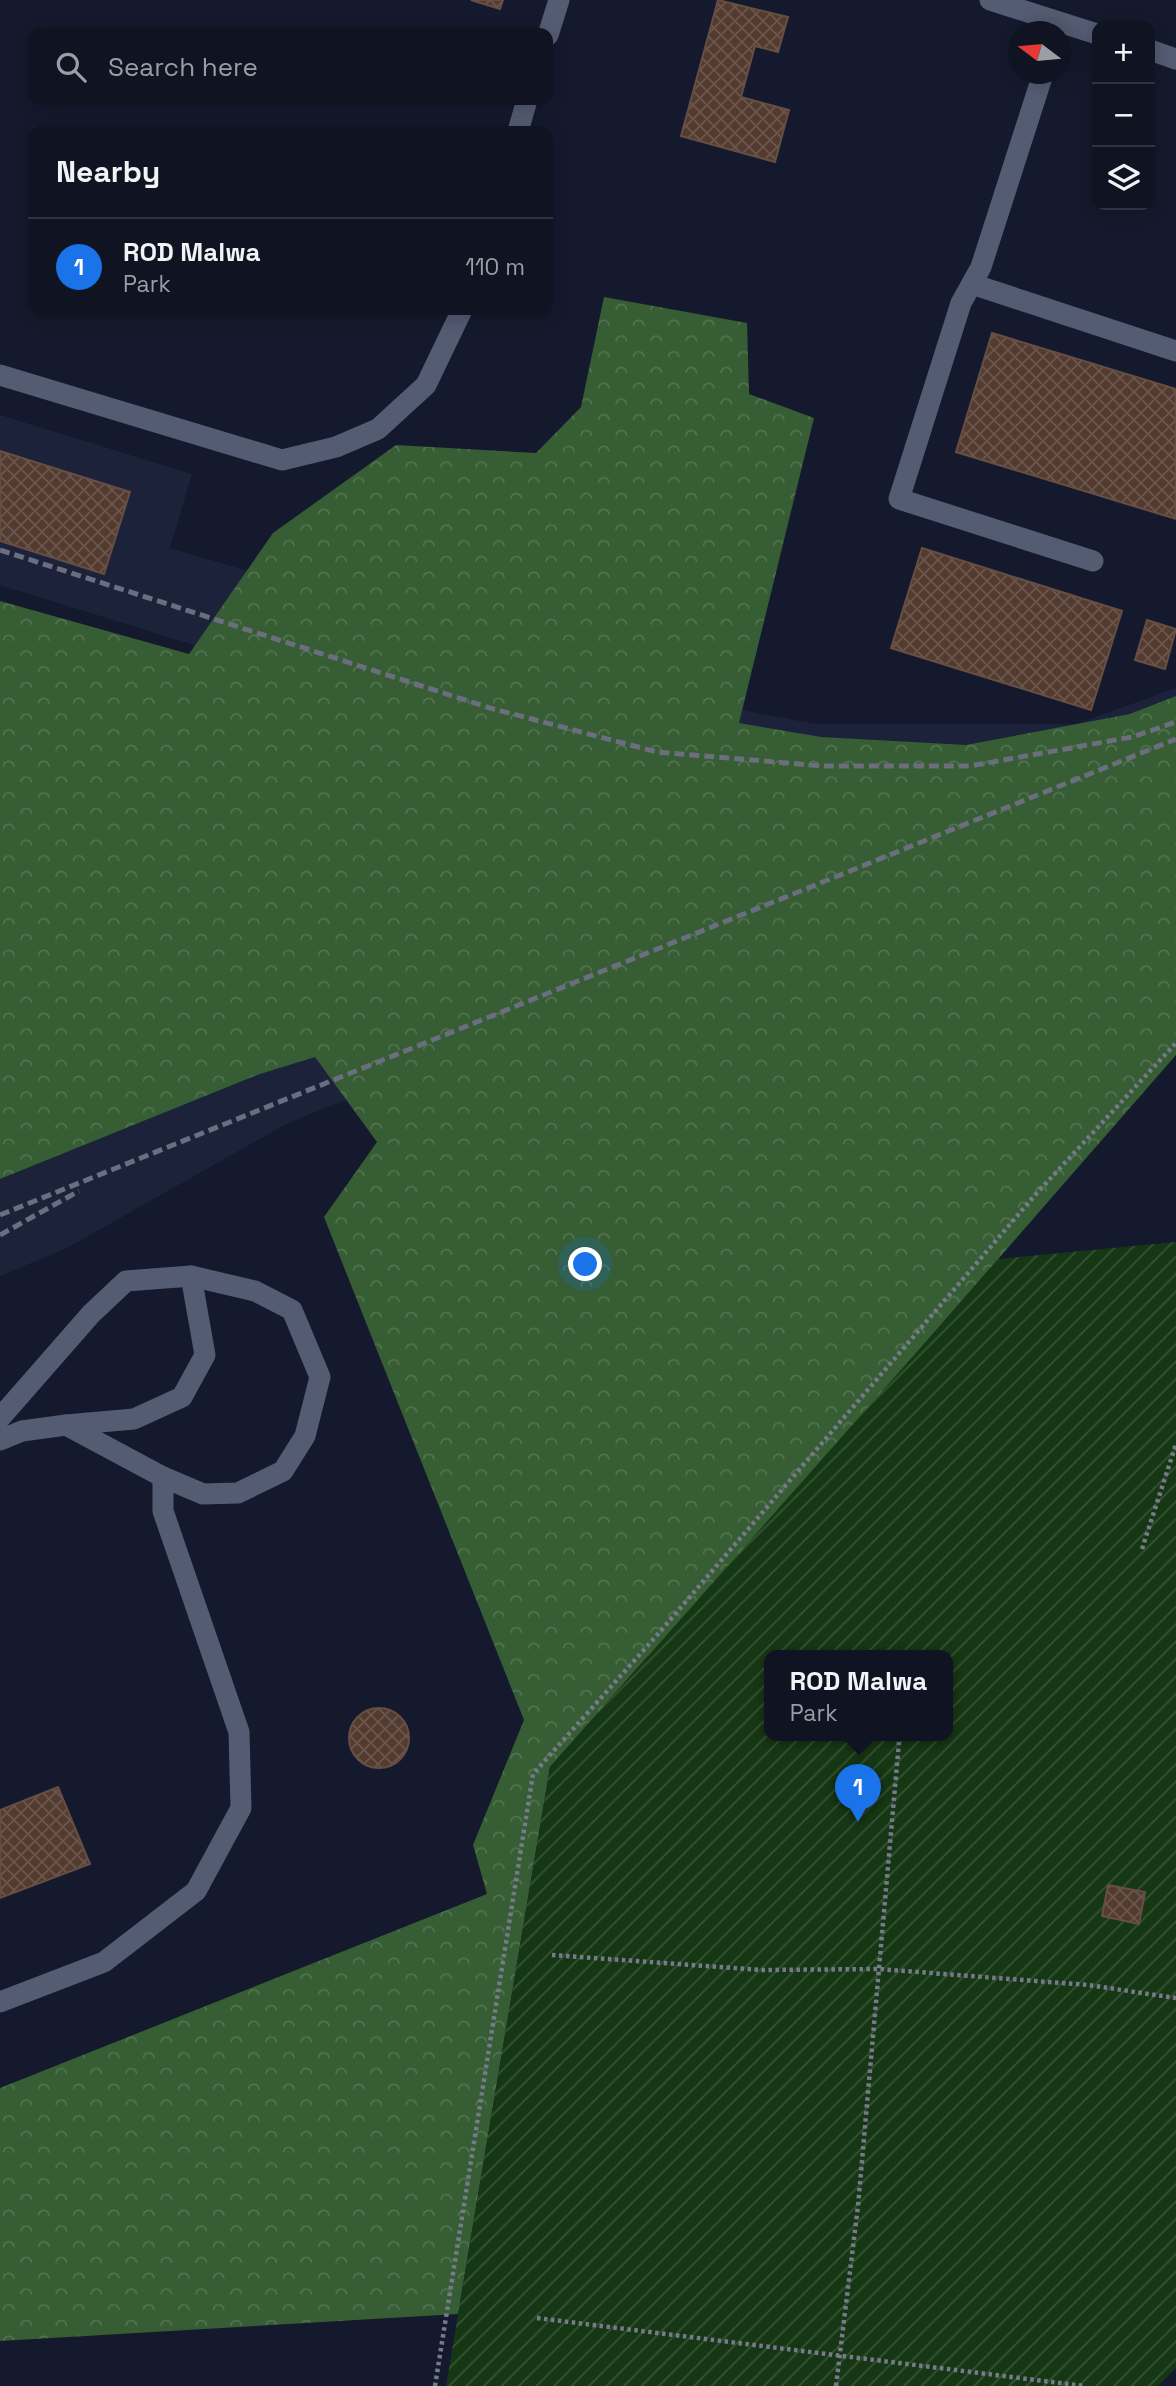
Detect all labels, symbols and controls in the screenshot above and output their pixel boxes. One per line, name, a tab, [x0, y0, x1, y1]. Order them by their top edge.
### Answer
north arrow	[1008, 21, 1071, 84]
map controls	[1092, 21, 1155, 210]
button: +	[1092, 21, 1155, 84]
search box	[28, 28, 553, 105]
icon: search	[52, 48, 90, 86]
text: Search here	[108, 50, 258, 84]
button: −	[1092, 84, 1155, 147]
button: layers	[1092, 147, 1155, 210]
text: Nearby	[56, 152, 160, 191]
text: ROD Malwa	[123, 235, 261, 269]
text: 1	[74, 252, 84, 282]
text: 110 m	[465, 252, 525, 282]
text: Park	[123, 269, 171, 299]
your location	[568, 1247, 602, 1281]
popup	[764, 1650, 953, 1741]
text: ROD Malwa	[790, 1664, 927, 1698]
text: Park	[790, 1698, 838, 1728]
pin: 1	[835, 1764, 881, 1822]

